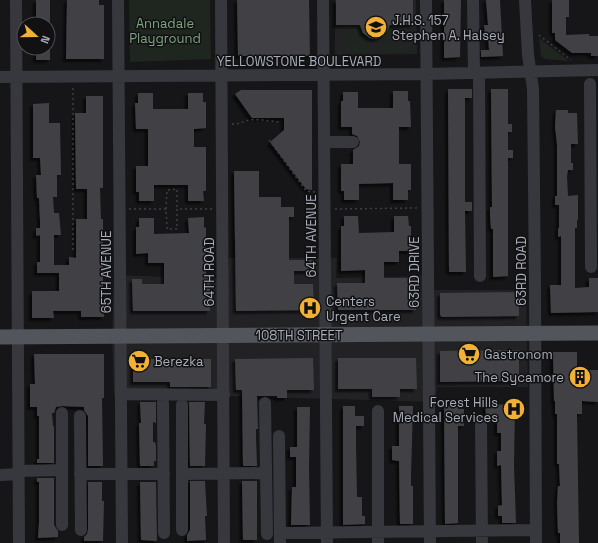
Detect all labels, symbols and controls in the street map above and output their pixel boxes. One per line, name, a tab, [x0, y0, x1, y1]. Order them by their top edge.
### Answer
place label: J.H.S. 157 Stephen A. Halsey	[392, 12, 505, 44]
school or university icon: J.H.S. 157 Stephen A. Halsey	[363, 14, 389, 40]
park label: Annadale Playground	[129, 15, 201, 47]
north arrow	[16, 16, 56, 56]
text: N	[37, 34, 53, 46]
street label: YELLOWSTONE BOULEVARD	[217, 53, 381, 70]
street label: 64TH AVENUE	[303, 195, 320, 277]
street label: 65TH AVENUE	[98, 231, 115, 313]
street label: 63RD DRIVE	[406, 236, 423, 308]
street label: 63RD ROAD	[513, 236, 530, 306]
street label: 64TH ROAD	[201, 237, 218, 307]
place label: Centers Urgent Care	[326, 293, 401, 325]
hospital icon: Centers Urgent Care	[297, 295, 323, 321]
street label: 108TH STREET	[255, 327, 343, 344]
supermarket icon: Gastronom	[456, 341, 482, 367]
place label: Gastronom	[484, 346, 553, 363]
supermarket icon: Berezka	[126, 348, 152, 374]
place label: Berezka	[154, 353, 204, 370]
building icon: The Sycamore	[567, 364, 593, 390]
place label: The Sycamore	[475, 369, 564, 386]
place label: Forest Hills Medical Services	[393, 394, 498, 426]
hospital icon: Forest Hills Medical Services	[501, 396, 527, 422]

